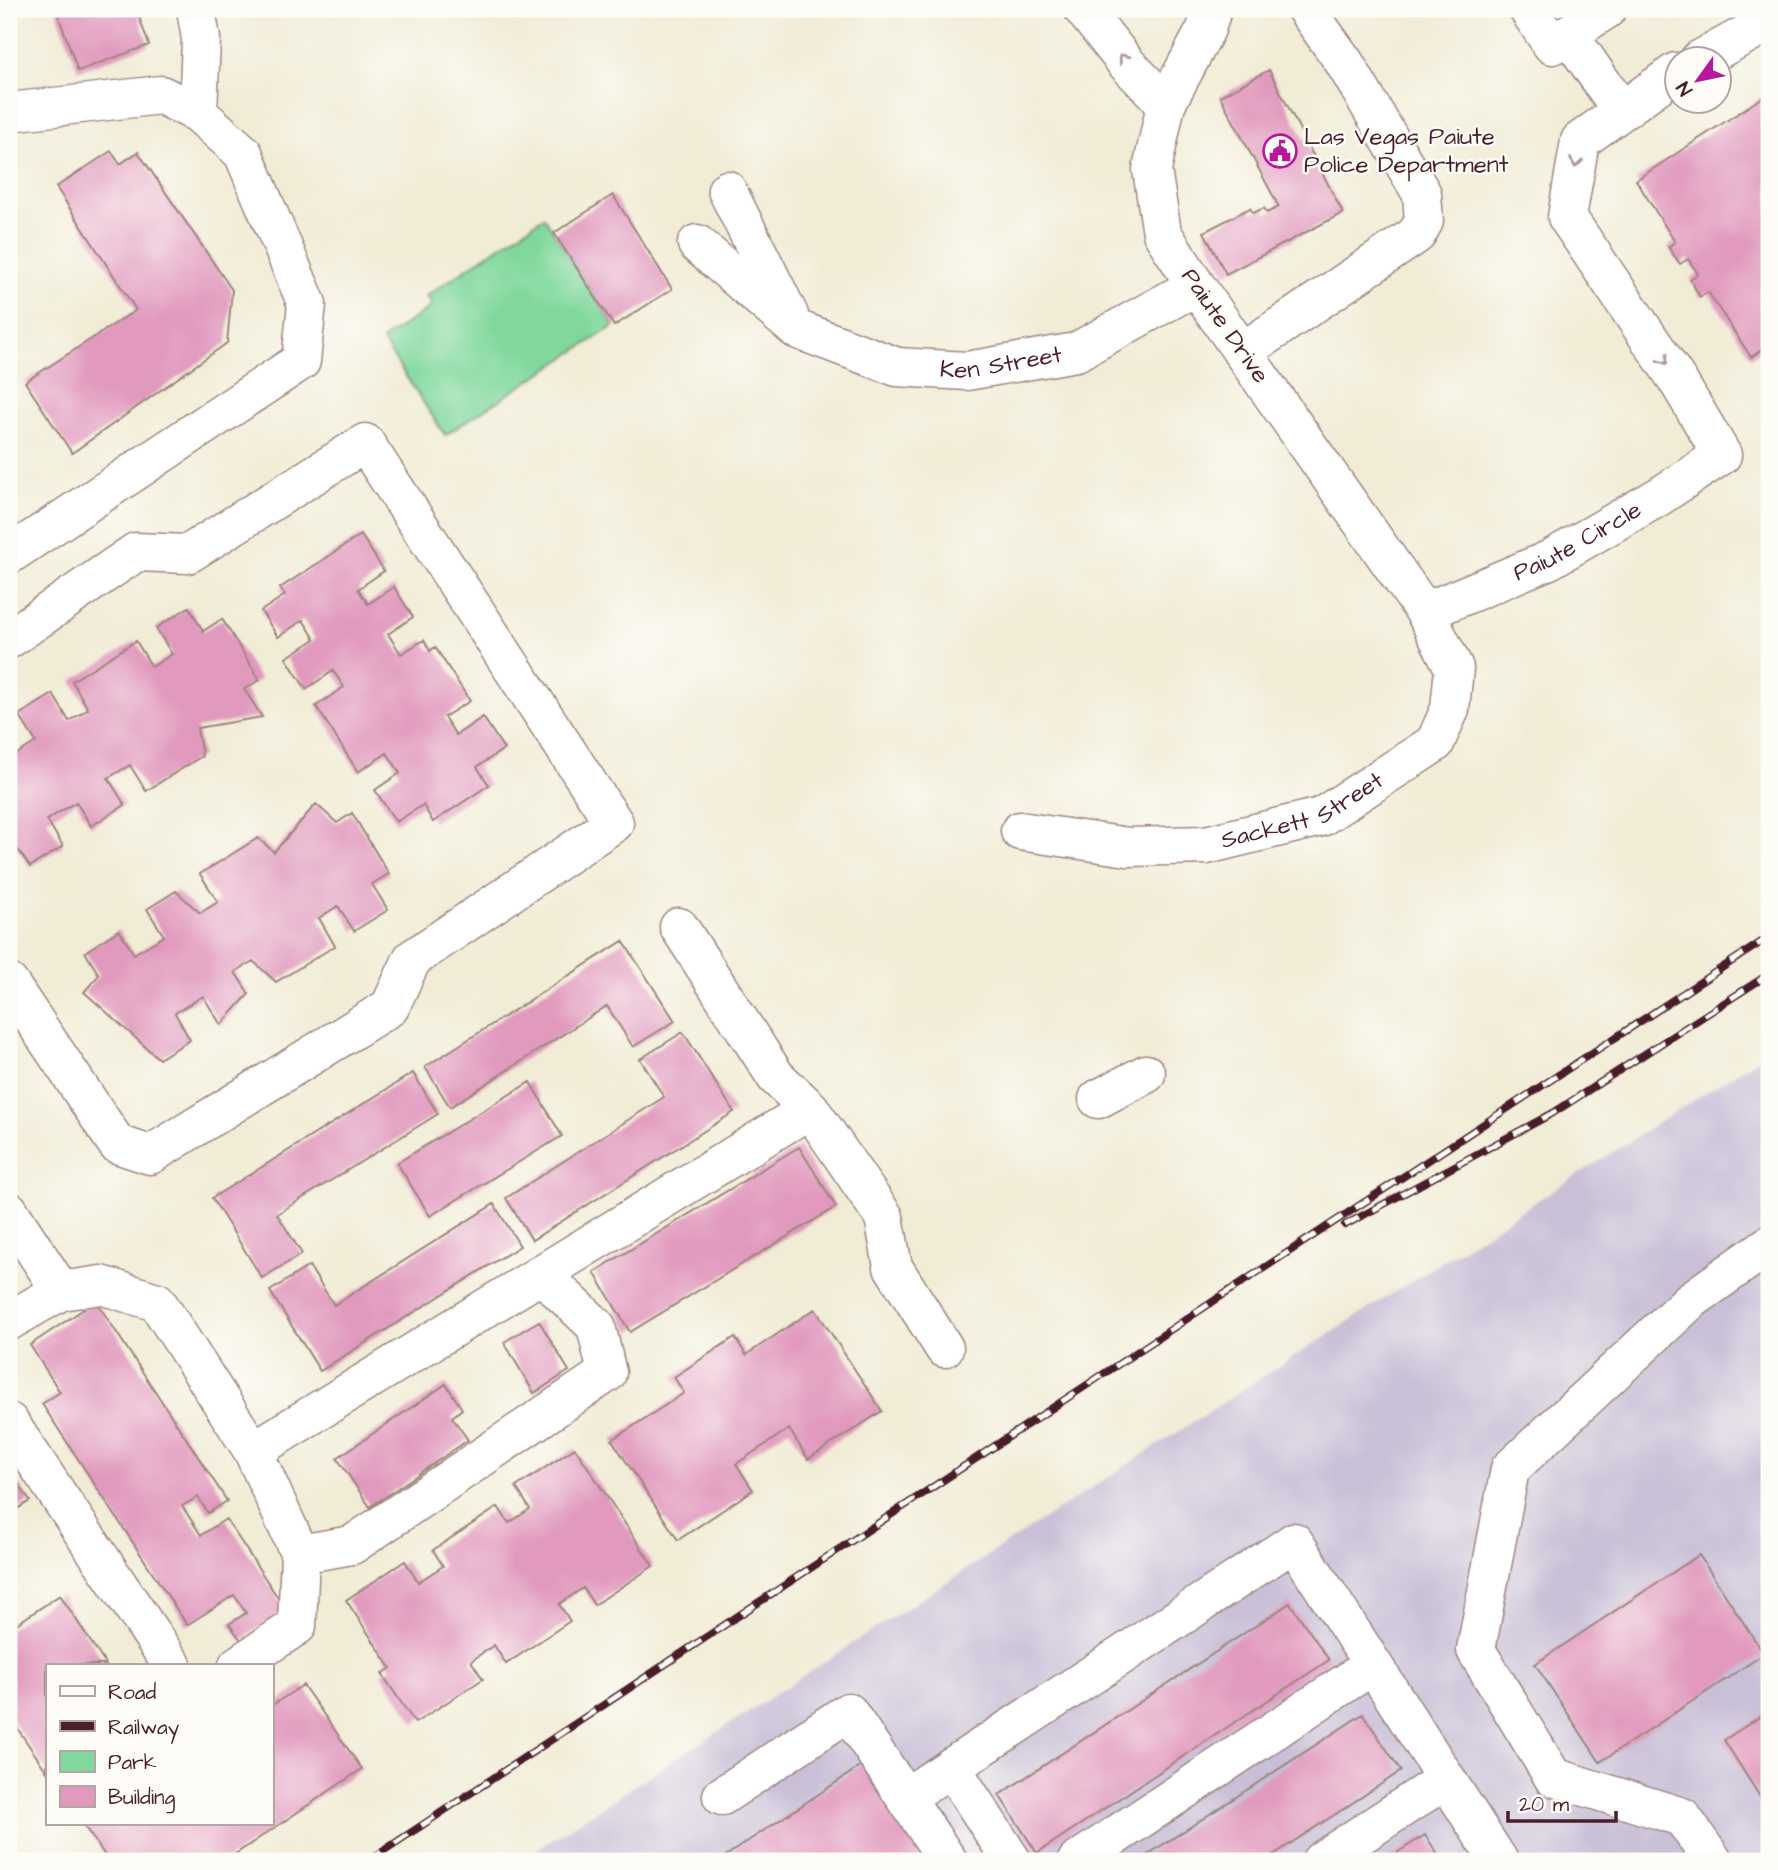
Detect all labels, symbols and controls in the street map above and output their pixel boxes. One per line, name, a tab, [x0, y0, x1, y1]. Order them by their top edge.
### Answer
north arrow	[1662, 46, 1732, 116]
one-way arrow	[1118, 54, 1131, 66]
text: N	[1670, 76, 1700, 101]
place label: Las Vegas Paiute Police Department	[1304, 120, 1509, 182]
public building icon: Las Vegas Paiute Police Department	[1261, 132, 1299, 170]
one-way arrow	[1569, 157, 1584, 169]
street label: Paiute Drive	[1173, 262, 1277, 390]
street label: Ken Street	[939, 338, 1065, 388]
one-way arrow	[1656, 353, 1669, 366]
street label: Paiute Circle	[1508, 493, 1648, 590]
street label: Sackett Street	[1218, 764, 1390, 858]
legend	[46, 1664, 273, 1825]
text: Road	[108, 1678, 156, 1707]
text: Railway	[108, 1713, 180, 1744]
text: Park	[108, 1748, 157, 1777]
scale bar	[1508, 1779, 1617, 1823]
text: Building	[108, 1783, 176, 1814]
text: 20 m	[1519, 1790, 1570, 1819]

